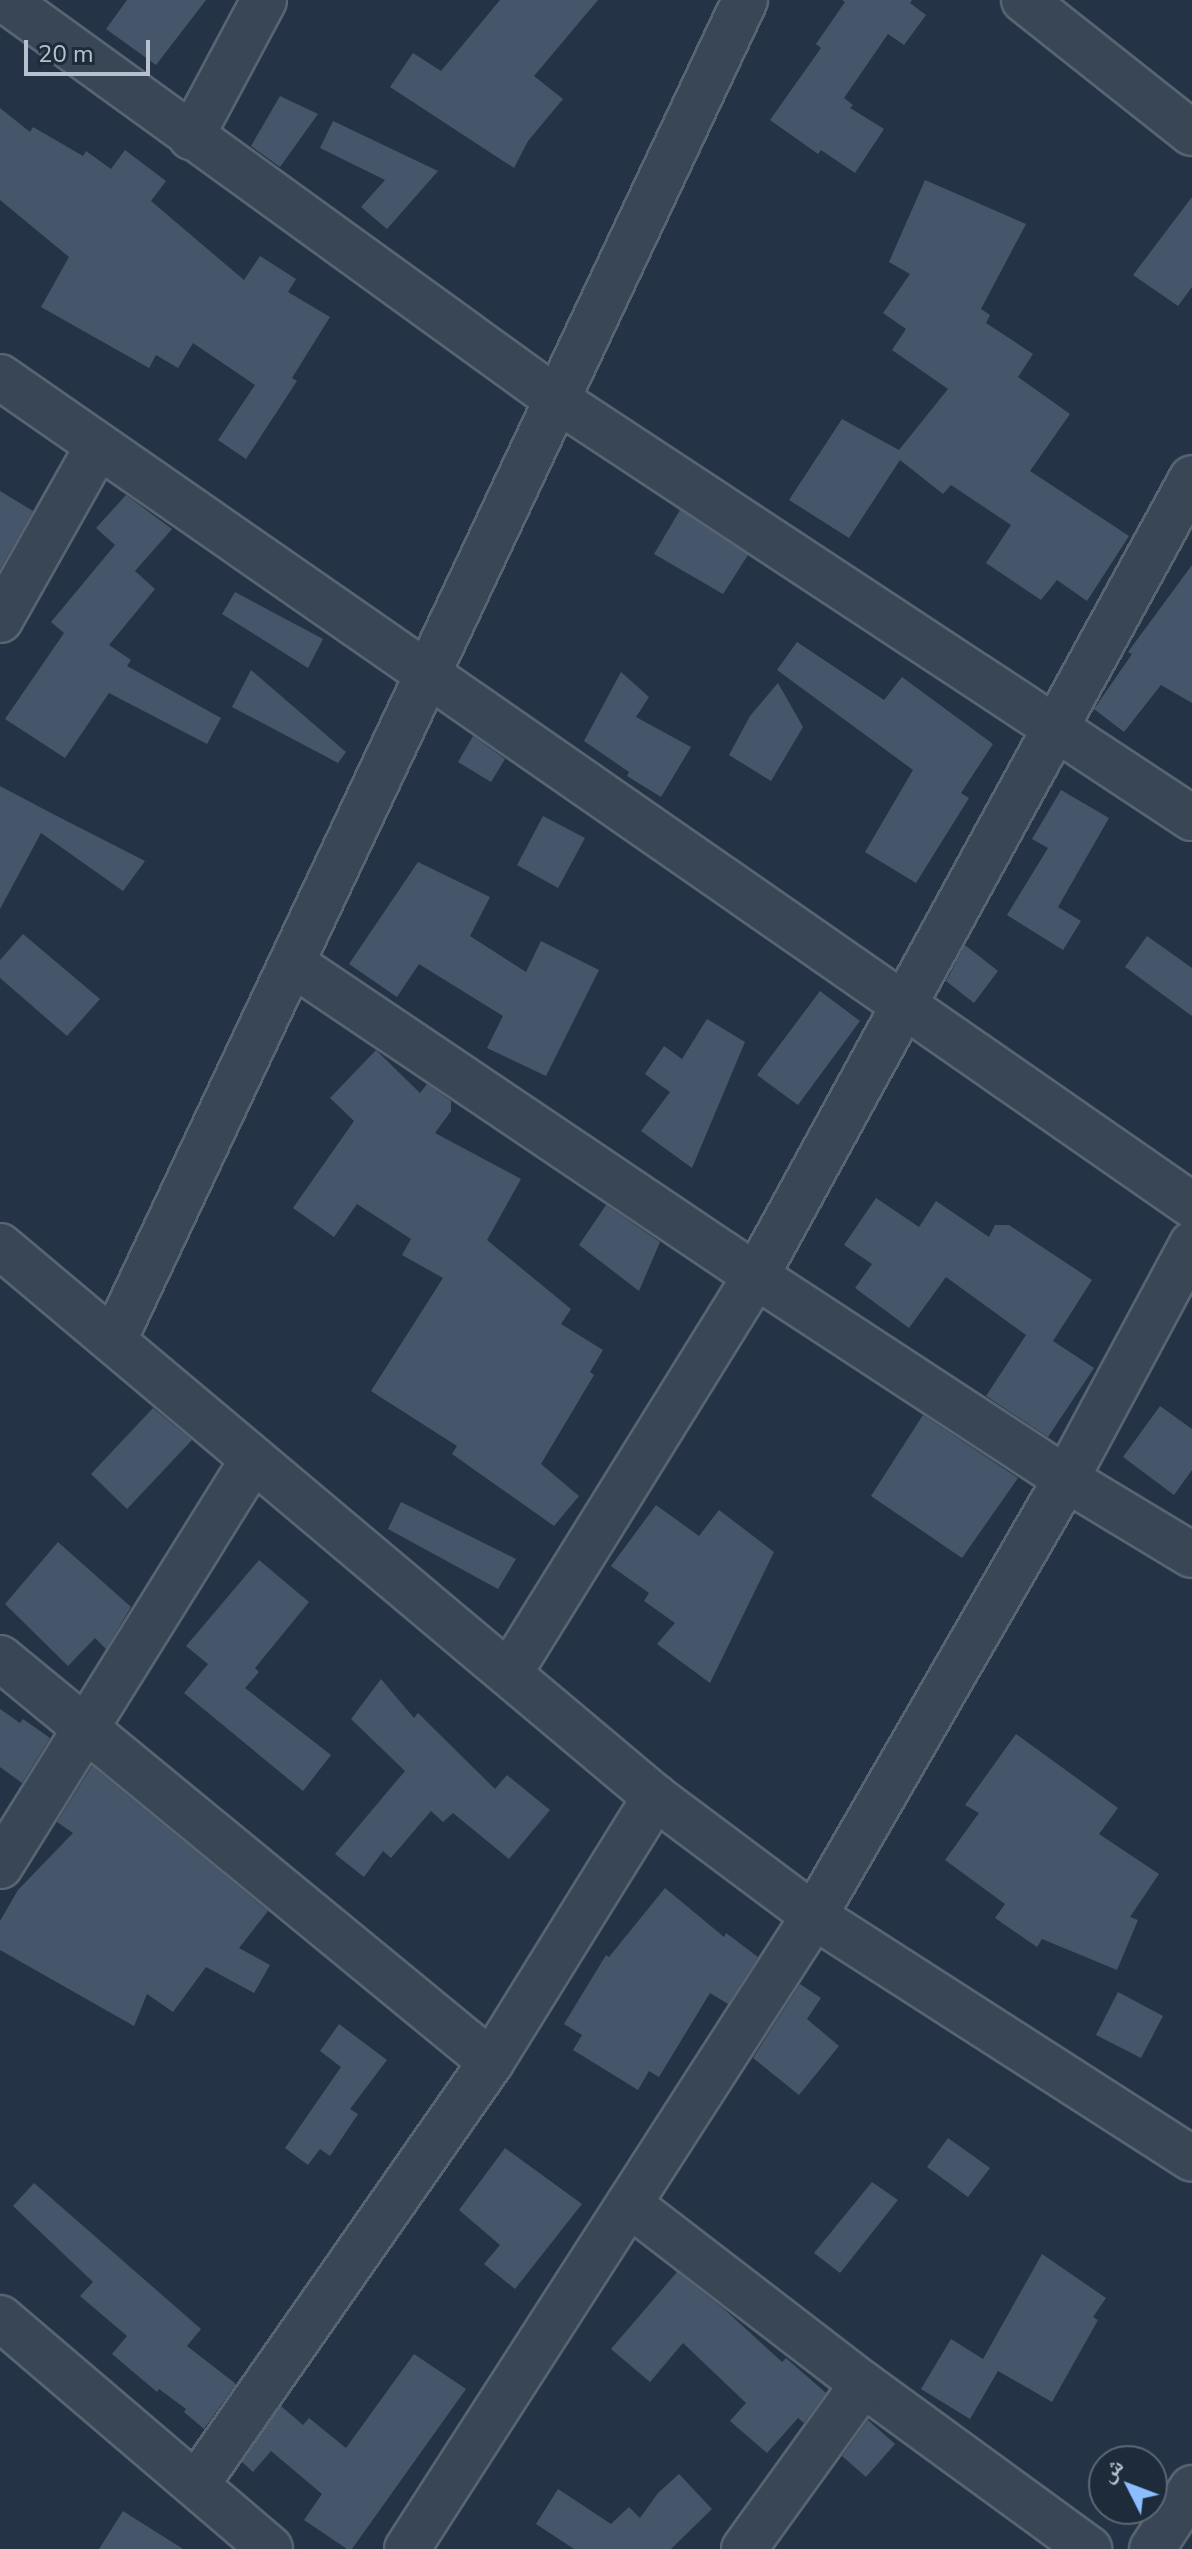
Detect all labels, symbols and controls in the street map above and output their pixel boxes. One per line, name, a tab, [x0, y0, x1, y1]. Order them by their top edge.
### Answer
scale bar	[28, 24, 154, 74]
text: 20 m	[38, 38, 94, 70]
north arrow	[1088, 2445, 1168, 2525]
text: ش	[1093, 2452, 1131, 2489]

